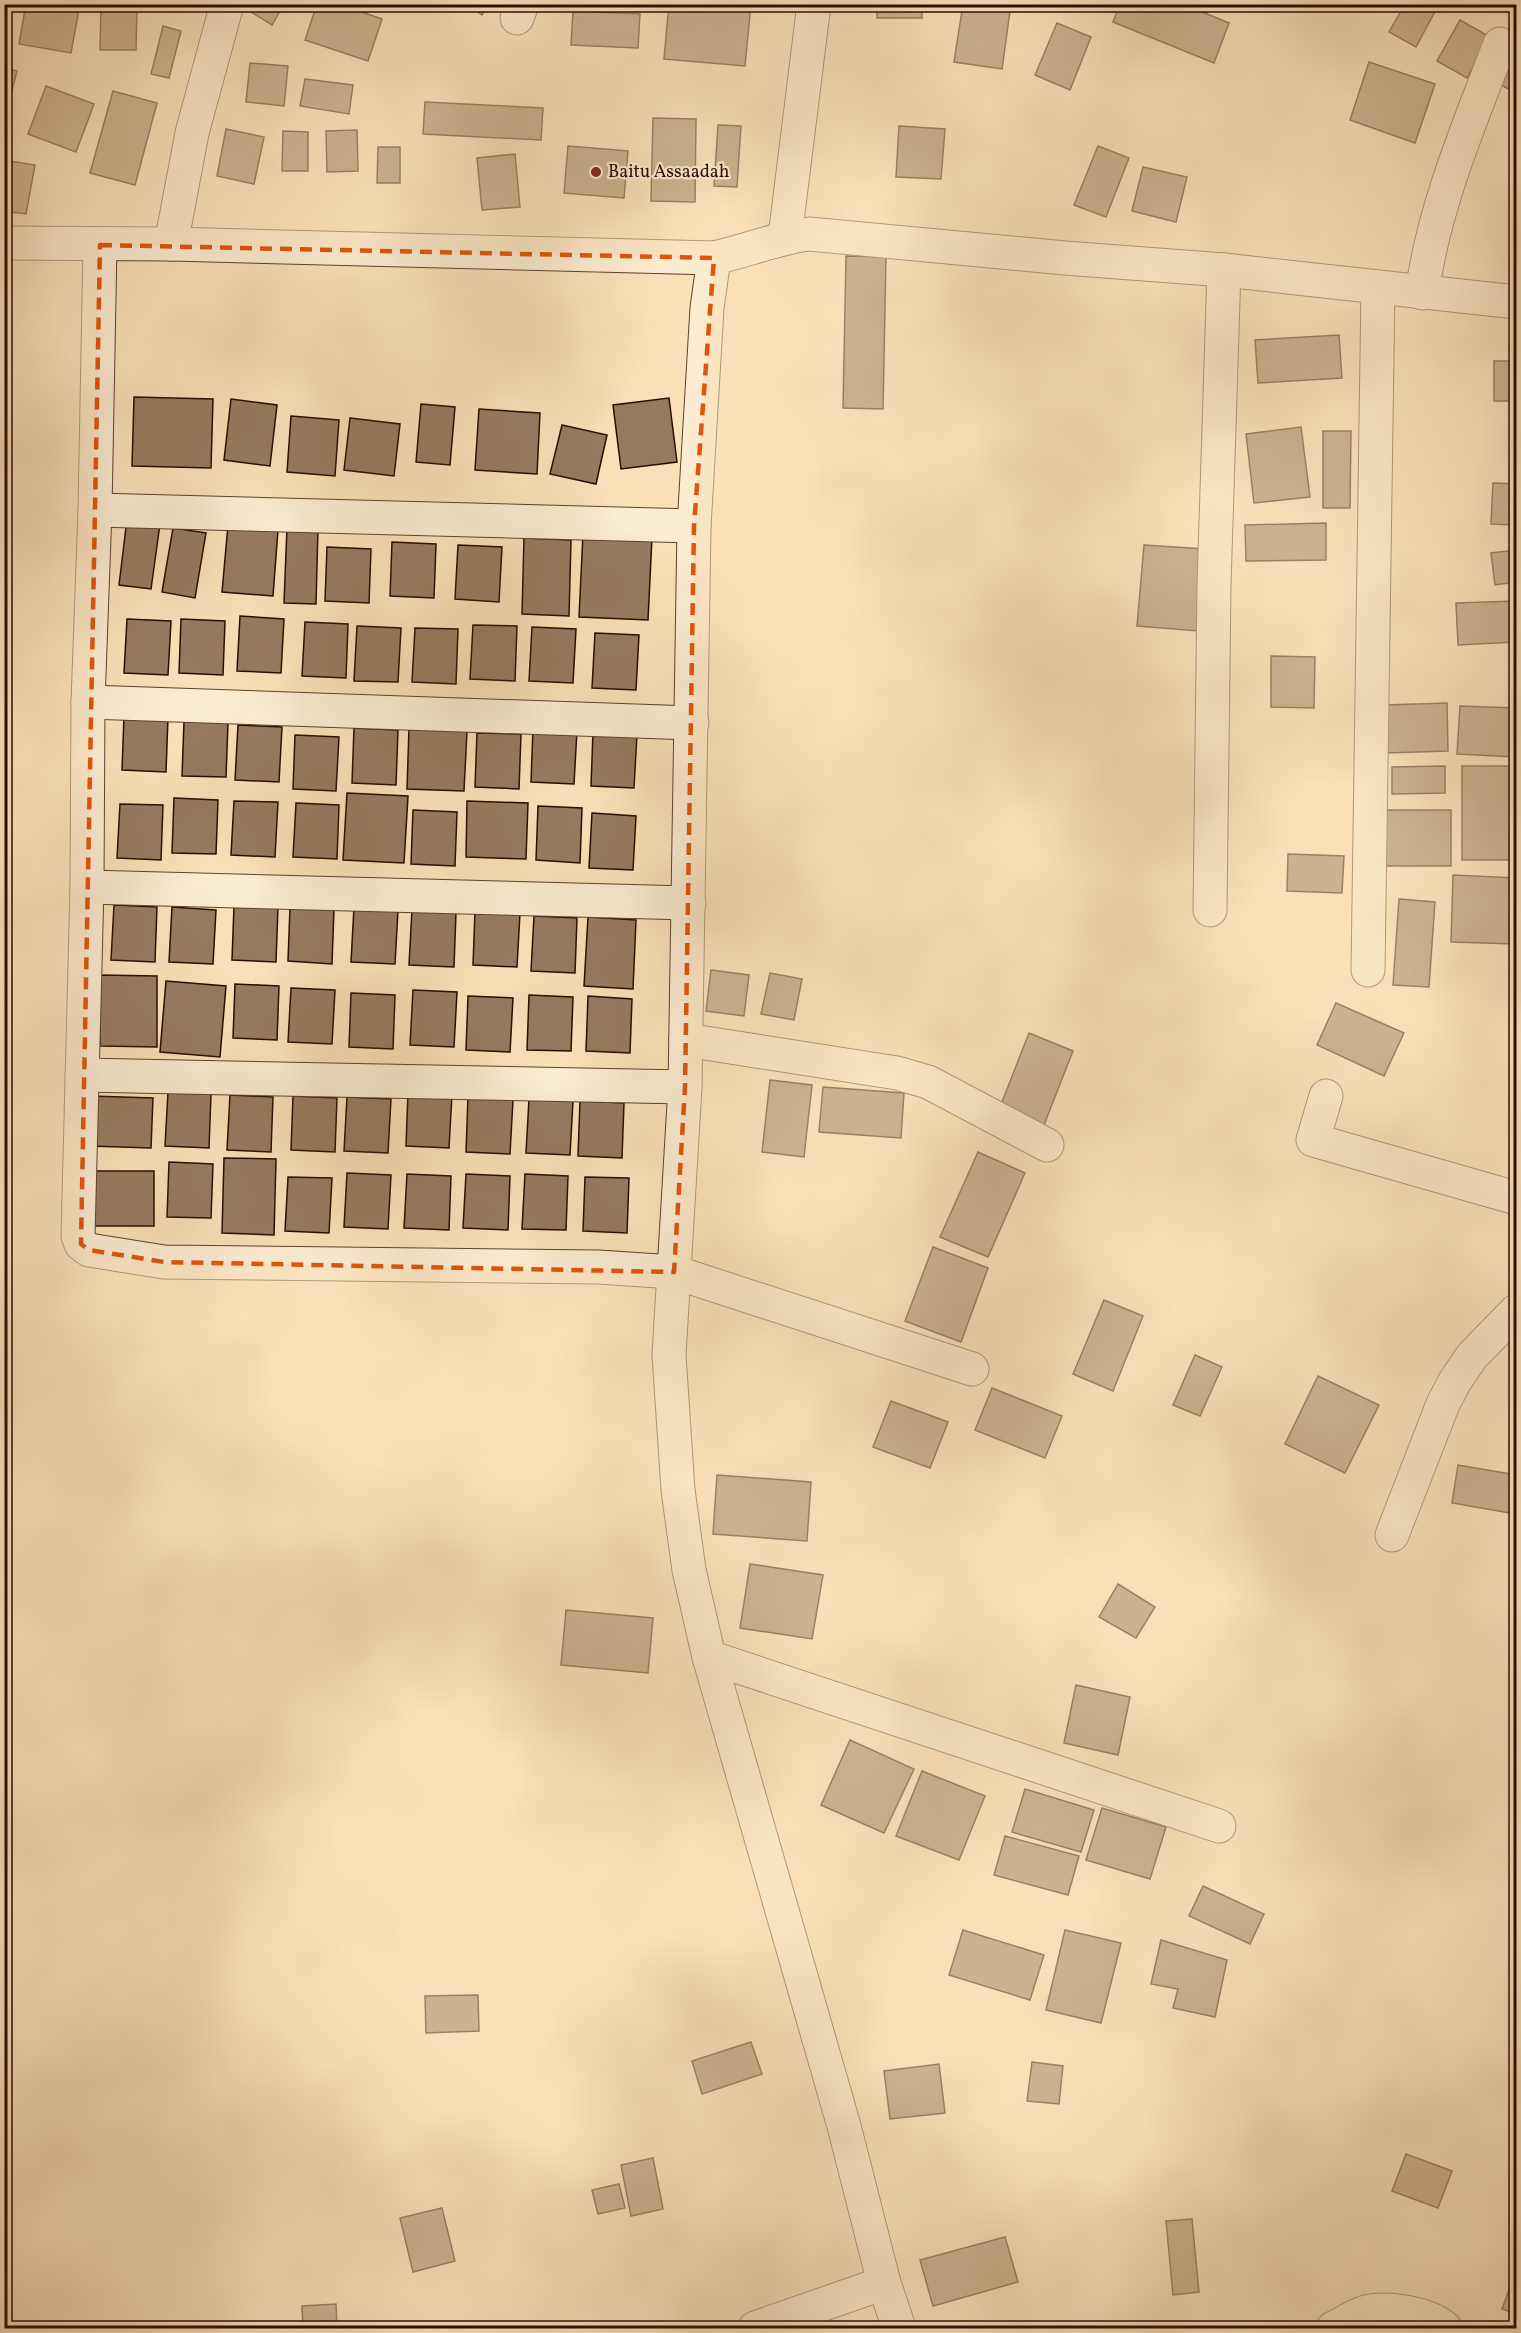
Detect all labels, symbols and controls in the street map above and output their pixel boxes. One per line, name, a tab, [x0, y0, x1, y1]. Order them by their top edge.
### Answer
place label: Baitu Assaadah	[608, 160, 730, 185]
marker: Baitu Assaadah	[589, 165, 603, 179]

